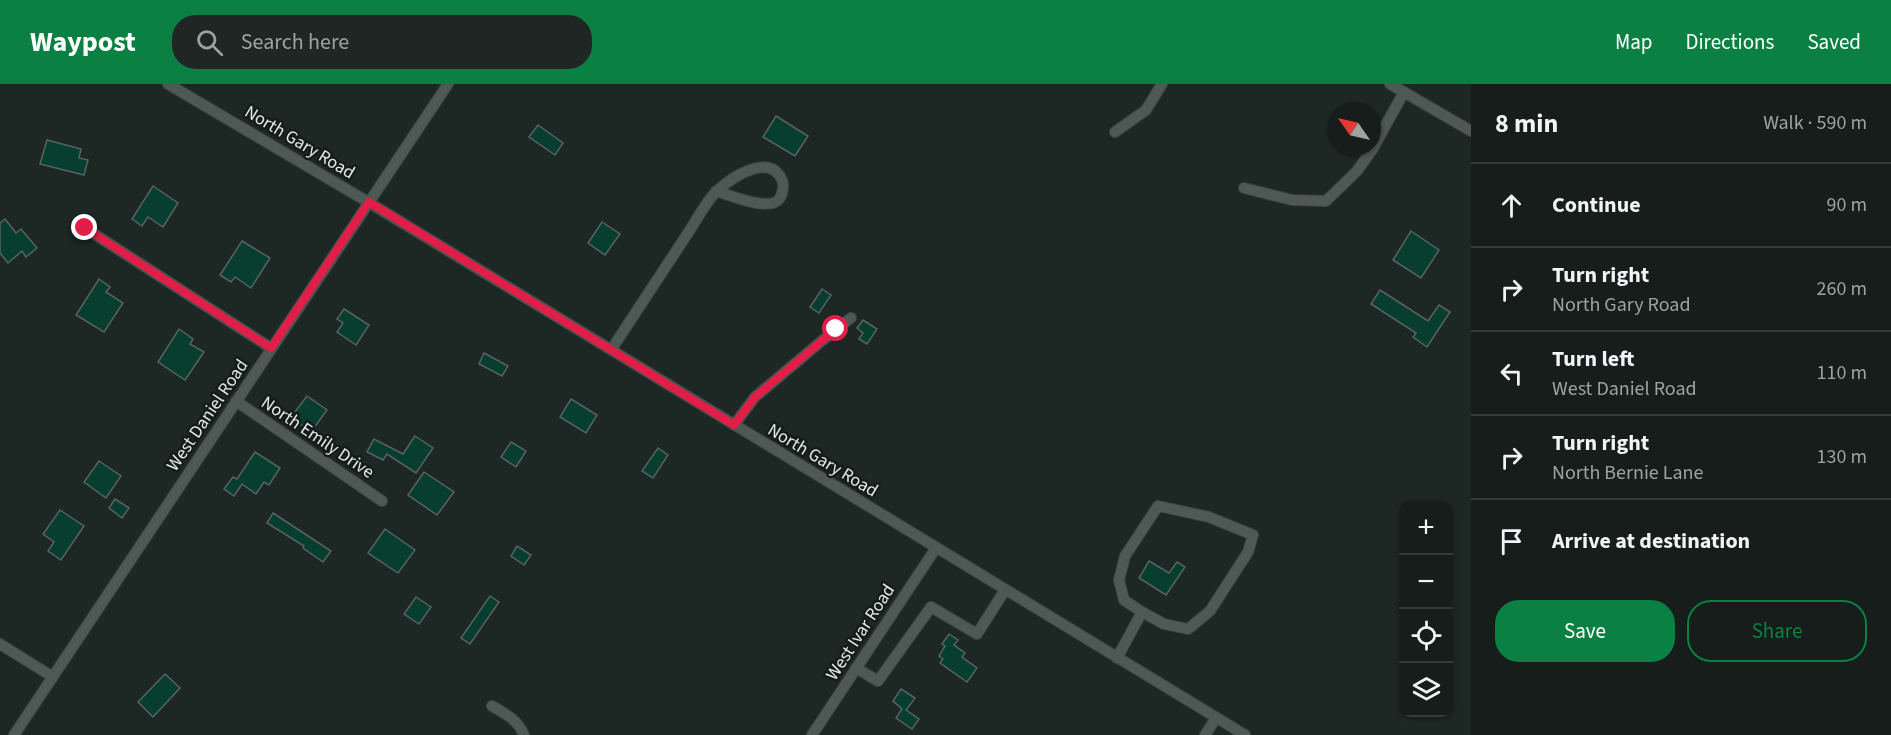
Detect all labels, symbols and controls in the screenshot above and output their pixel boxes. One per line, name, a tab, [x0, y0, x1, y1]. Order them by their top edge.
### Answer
search box	[172, 15, 592, 69]
text: Waypost	[30, 22, 136, 62]
icon: search	[193, 26, 226, 59]
text: Search here	[241, 26, 349, 58]
text: Map	[1615, 27, 1653, 57]
text: Directions	[1686, 27, 1774, 57]
text: Saved	[1807, 27, 1861, 57]
street label: North Gary Road	[240, 100, 360, 185]
north arrow	[1327, 102, 1381, 156]
text: 8 min	[1495, 105, 1558, 142]
text: Walk · 590 m	[1763, 109, 1867, 137]
icon: ahead	[1495, 189, 1528, 222]
text: Continue	[1552, 189, 1641, 221]
text: 90 m	[1827, 191, 1867, 219]
route end	[71, 214, 97, 240]
text: Turn right	[1552, 259, 1649, 291]
icon: right	[1495, 273, 1528, 306]
text: 260 m	[1817, 275, 1867, 303]
text: North Gary Road	[1552, 291, 1691, 319]
route start	[822, 315, 848, 341]
text: Turn left	[1552, 343, 1634, 375]
street label: West Daniel Road	[161, 354, 254, 476]
icon: left	[1495, 357, 1528, 390]
text: 110 m	[1817, 359, 1867, 387]
text: West Daniel Road	[1552, 375, 1697, 403]
street label: North Emily Drive	[256, 390, 379, 485]
street label: North Gary Road	[763, 418, 883, 503]
text: Turn right	[1552, 427, 1649, 459]
icon: right	[1495, 441, 1528, 474]
text: 130 m	[1817, 443, 1867, 471]
text: North Bernie Lane	[1552, 459, 1703, 487]
map controls	[1399, 501, 1453, 717]
button: +	[1399, 501, 1453, 555]
icon: arrive	[1495, 525, 1528, 558]
text: Arrive at destination	[1552, 525, 1750, 557]
button: −	[1399, 555, 1453, 609]
street label: West Ivar Road	[820, 579, 901, 685]
button: Save	[1495, 600, 1675, 662]
button: Share	[1687, 600, 1867, 662]
button: locate	[1399, 609, 1453, 663]
button: layers	[1399, 663, 1453, 717]

